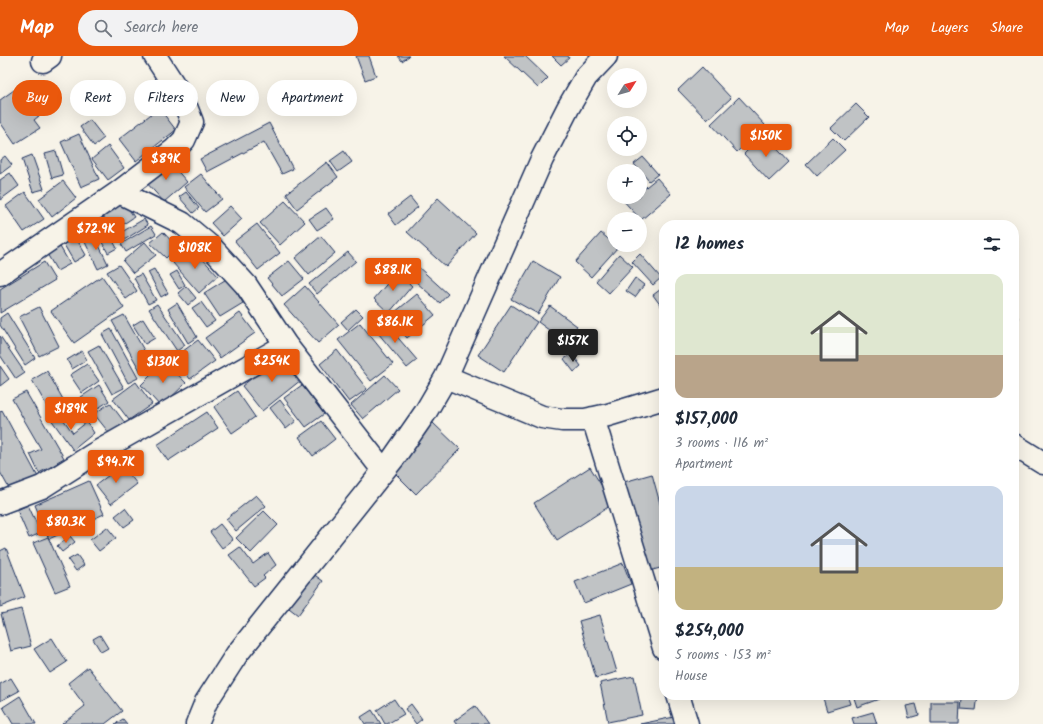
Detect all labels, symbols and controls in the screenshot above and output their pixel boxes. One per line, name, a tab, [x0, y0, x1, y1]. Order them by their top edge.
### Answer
search box	[78, 10, 358, 46]
text: Map	[20, 13, 54, 43]
text: Search here	[124, 16, 198, 40]
icon: search	[92, 17, 114, 39]
text: Map	[885, 17, 909, 39]
text: Layers	[931, 17, 969, 39]
text: Share	[991, 17, 1023, 39]
north arrow	[607, 68, 647, 108]
map controls	[607, 68, 647, 252]
chip: Buy	[12, 80, 62, 116]
chip: Rent	[70, 80, 126, 116]
chip: Filters	[134, 80, 198, 116]
chip: New	[206, 80, 259, 116]
chip: Apartment	[267, 80, 357, 116]
button: locate	[607, 116, 647, 156]
pin: $150K	[738, 124, 794, 158]
text: $150K	[750, 126, 782, 147]
pin: $89K	[142, 147, 190, 181]
text: $89K	[151, 149, 181, 170]
button: +	[607, 164, 647, 204]
button: −	[607, 212, 647, 252]
pin: $72.9K	[63, 217, 129, 251]
text: $72.9K	[77, 219, 115, 240]
text: 12 homes	[675, 231, 744, 258]
icon: filters	[981, 233, 1003, 255]
pin: $108K	[167, 236, 223, 270]
text: $108K	[178, 238, 212, 259]
pin: $88.1K	[360, 258, 426, 292]
text: $88.1K	[374, 260, 412, 281]
icon: home	[803, 300, 875, 372]
pin: $86.1K	[362, 310, 428, 344]
text: $86.1K	[376, 312, 414, 333]
pin: $157K	[545, 329, 601, 363]
text: $157K	[557, 331, 589, 352]
pin: $254K	[244, 349, 300, 383]
pin: $130K	[135, 350, 191, 384]
text: $254K	[254, 351, 290, 372]
text: $130K	[146, 352, 180, 373]
pin: $189K	[43, 397, 99, 431]
text: $189K	[54, 399, 88, 420]
text: $157,000	[675, 406, 737, 433]
text: 3 rooms · 116 m²	[675, 433, 768, 454]
pin: $94.7K	[83, 450, 149, 484]
text: $94.7K	[97, 452, 135, 473]
text: Apartment	[675, 454, 733, 475]
pin: $80.3K	[33, 510, 99, 544]
text: $80.3K	[46, 512, 86, 533]
icon: home	[803, 512, 875, 584]
text: $254,000	[675, 618, 743, 645]
text: 5 rooms · 153 m²	[675, 645, 771, 666]
text: House	[675, 666, 707, 687]

